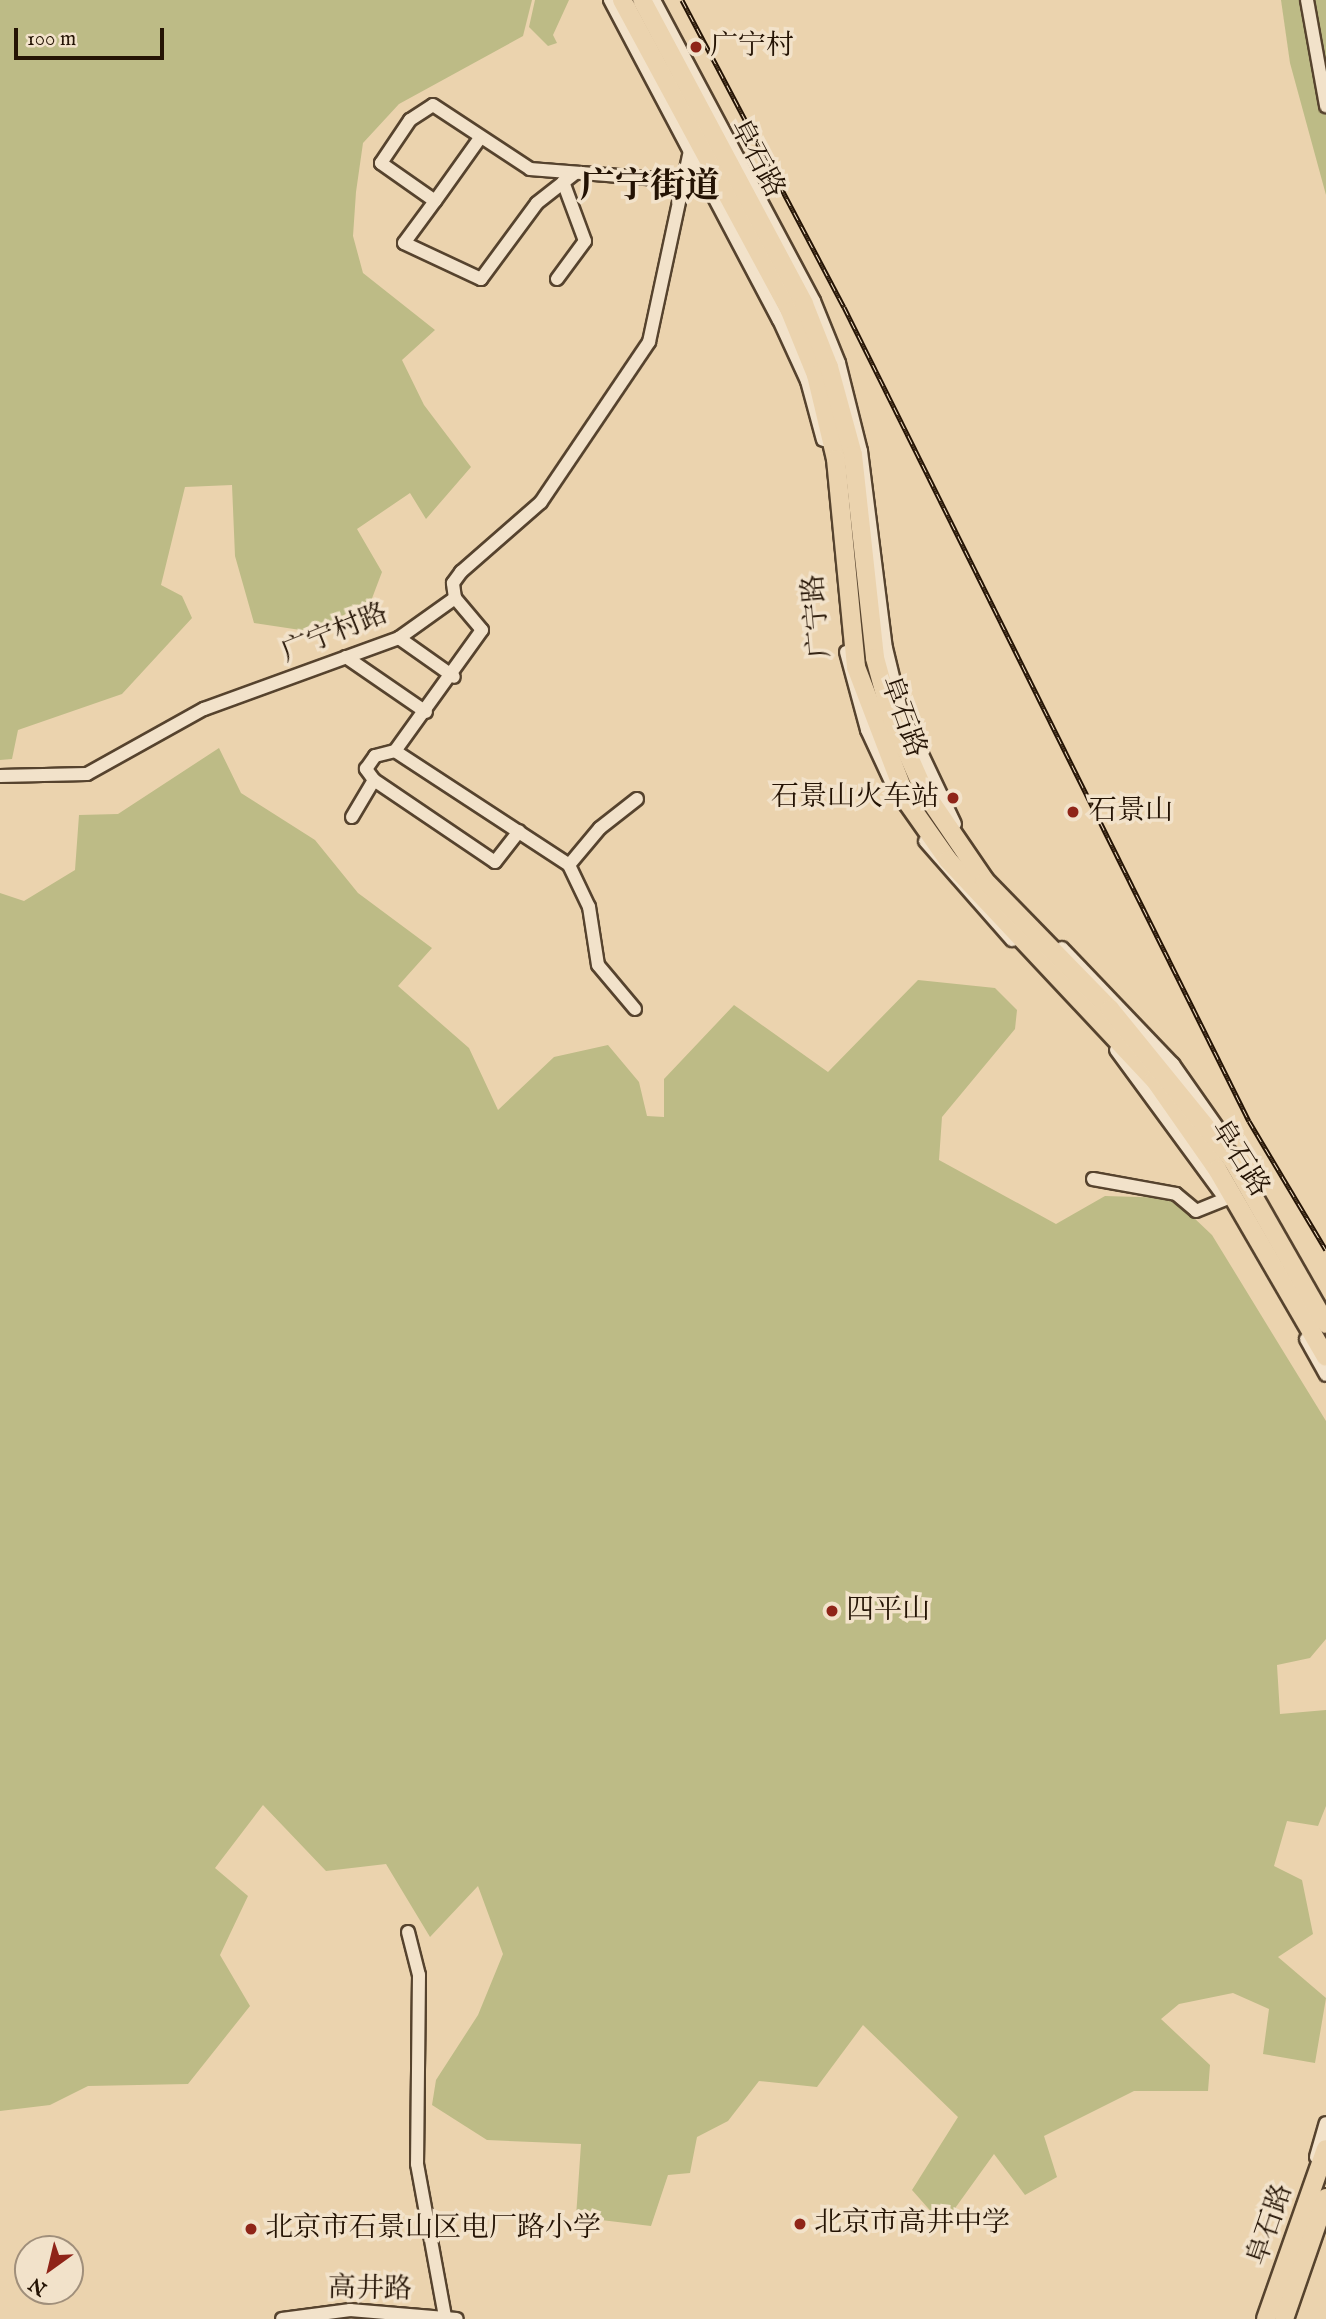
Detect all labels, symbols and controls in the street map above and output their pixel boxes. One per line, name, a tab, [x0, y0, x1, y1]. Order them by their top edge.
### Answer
scale bar	[18, 14, 168, 58]
text: 100 m	[27, 26, 76, 53]
place label: 广宁村	[710, 30, 794, 64]
marker: 广宁村	[688, 39, 704, 55]
street label: 阜石路	[721, 114, 791, 204]
district label: 广宁街道	[580, 167, 720, 209]
street label: 广宁路	[798, 573, 838, 659]
street label: 广宁村路	[277, 597, 393, 671]
street label: 阜石路	[872, 672, 932, 762]
place label: 石景山火车站	[771, 781, 939, 815]
marker: 石景山火车站	[945, 790, 961, 806]
place label: 石景山	[1089, 795, 1173, 829]
marker: 石景山	[1063, 802, 1083, 822]
street label: 阜石路	[1202, 1114, 1276, 1204]
place label: 四平山	[846, 1594, 930, 1628]
marker: 四平山	[824, 1603, 840, 1619]
street label: 阜石路	[1241, 2180, 1301, 2270]
place label: 北京市高井中学	[814, 2207, 1010, 2241]
place label: 北京市石景山区电厂路小学	[265, 2212, 601, 2246]
marker: 北京市高井中学	[792, 2216, 808, 2232]
marker: 北京市石景山区电厂路小学	[243, 2221, 259, 2237]
north arrow	[14, 2235, 84, 2305]
text: N	[25, 2271, 52, 2300]
street label: 高井路	[328, 2272, 412, 2308]

